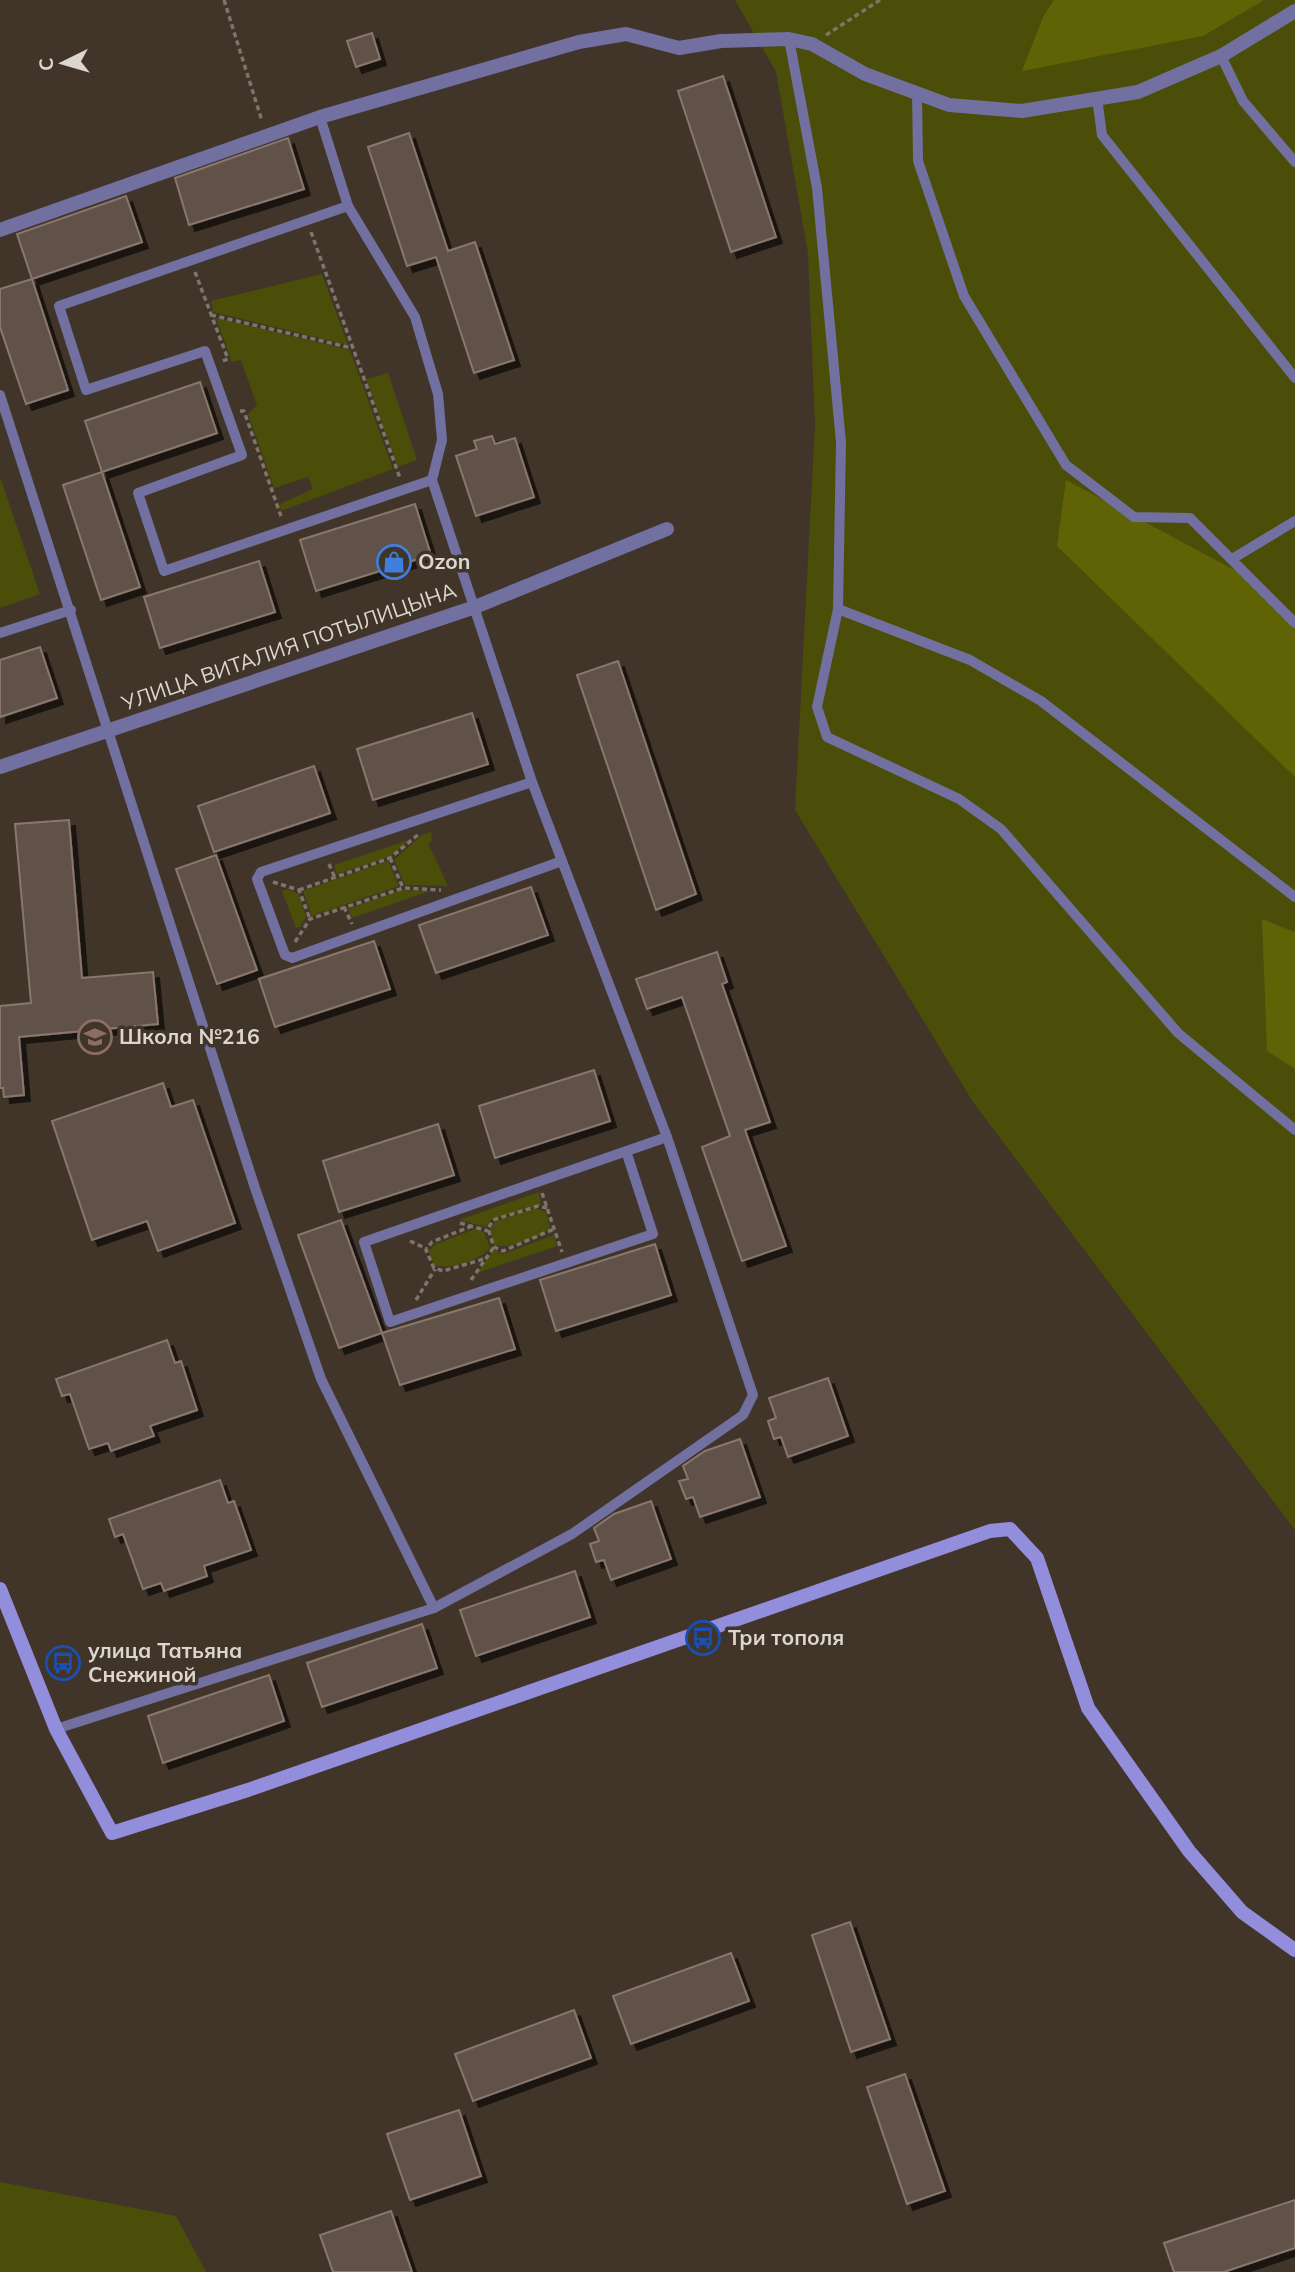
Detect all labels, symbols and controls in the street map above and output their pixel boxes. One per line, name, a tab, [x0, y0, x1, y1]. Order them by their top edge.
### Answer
north arrow	[28, 28, 98, 98]
text: С	[34, 57, 59, 72]
shop icon: Ozon	[375, 543, 413, 581]
place label: Ozon	[418, 548, 470, 574]
street label: УЛИЦА ВИТАЛИЯ ПОТЫЛИЦЫНА	[117, 576, 460, 716]
school or university icon: Школа №216	[76, 1018, 114, 1056]
place label: Школа №216	[119, 1023, 260, 1049]
bus stop icon: Три тополя	[684, 1619, 722, 1657]
place label: Три тополя	[728, 1624, 844, 1650]
place label: улица Татьяна Снежиной	[88, 1637, 242, 1687]
bus stop icon: улица Татьяна Снежиной	[44, 1644, 82, 1682]

